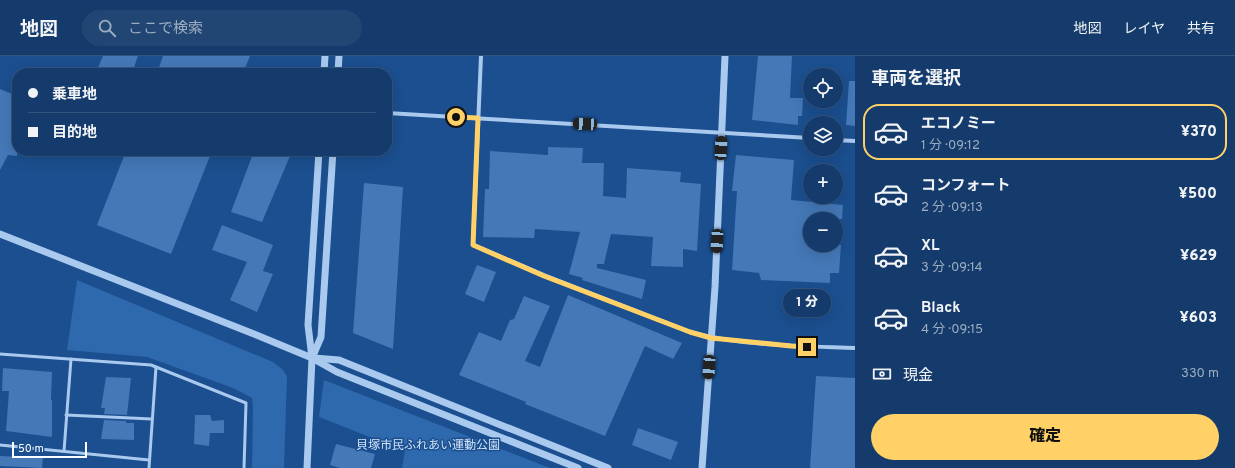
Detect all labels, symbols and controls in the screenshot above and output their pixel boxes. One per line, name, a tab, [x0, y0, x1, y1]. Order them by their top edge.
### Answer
search box	[82, 10, 362, 46]
icon: search	[96, 17, 118, 39]
text: 地図	[20, 18, 58, 42]
text: ここで検索	[128, 20, 203, 39]
text: 地図	[1073, 21, 1101, 38]
text: レイヤ	[1123, 21, 1165, 38]
text: 共有	[1187, 21, 1215, 38]
map controls	[803, 68, 843, 252]
button: locate	[803, 68, 843, 108]
text: 車両を選択	[871, 68, 961, 91]
text: 乗車地	[52, 86, 97, 105]
route start	[447, 108, 465, 126]
icon: car	[873, 114, 909, 150]
text: エコノミー	[921, 115, 996, 134]
button: layers	[803, 116, 843, 156]
car	[573, 117, 597, 131]
text: ¥370	[1181, 123, 1217, 142]
text: 目的地	[52, 124, 97, 143]
car	[714, 136, 728, 160]
text: 1 分 · 09:12	[921, 138, 980, 154]
button: +	[803, 164, 843, 204]
icon: car	[873, 176, 909, 212]
text: コンフォート	[921, 177, 1011, 196]
text: ¥500	[1179, 185, 1217, 204]
text: 2 分 · 09:13	[921, 200, 983, 216]
button: −	[803, 212, 843, 252]
car	[710, 229, 724, 253]
text: XL	[921, 237, 939, 256]
icon: car	[873, 238, 909, 274]
text: ¥629	[1180, 247, 1217, 266]
text: 3 分 · 09:14	[921, 260, 983, 276]
callout: 1 分	[783, 289, 831, 317]
text: 1 分	[796, 295, 818, 311]
text: Black	[921, 299, 961, 318]
icon: car	[873, 300, 909, 336]
text: ¥603	[1179, 309, 1217, 328]
text: 4 分 · 09:15	[921, 322, 983, 338]
route end	[798, 338, 816, 356]
car	[702, 355, 716, 379]
icon: cash	[871, 363, 893, 385]
text: 330 m	[1181, 366, 1219, 382]
text: 現金	[903, 367, 933, 386]
button: 確定	[871, 414, 1219, 460]
park label: 貝塚市民ふれあい運動公園	[356, 438, 500, 454]
scale bar	[12, 440, 87, 459]
text: 50 m	[18, 442, 44, 456]

